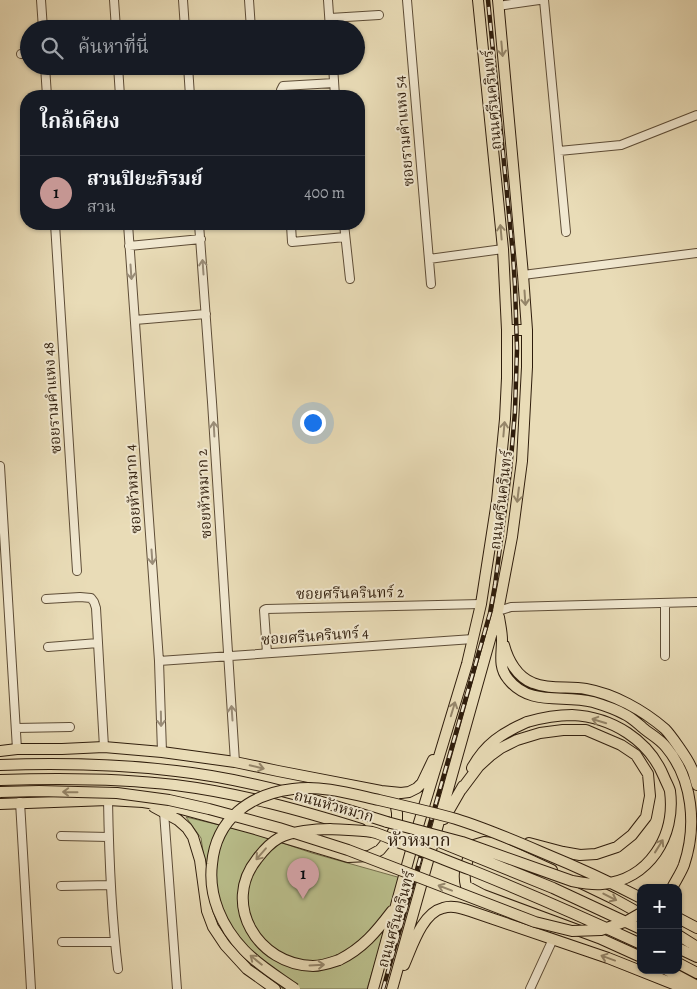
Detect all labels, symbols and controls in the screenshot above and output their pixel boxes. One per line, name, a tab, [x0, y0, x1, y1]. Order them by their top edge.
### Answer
search box	[20, 20, 365, 75]
icon: search	[38, 34, 66, 62]
text: ค้นหาที่นี่	[78, 34, 149, 60]
one-way arrow	[498, 40, 507, 56]
street label: ถนนศรีนครินทร์	[478, 48, 506, 151]
street label: ซอยรามคำแหง 54	[389, 75, 419, 187]
text: ใกล้เคียง	[40, 107, 120, 135]
text: สวนปิยะภิรมย์	[87, 166, 203, 192]
text: 1	[53, 182, 59, 204]
text: 400 m	[304, 182, 345, 204]
text: สวน	[87, 196, 116, 218]
one-way arrow	[496, 224, 506, 240]
one-way arrow	[198, 259, 207, 275]
one-way arrow	[126, 264, 136, 280]
one-way arrow	[521, 289, 530, 305]
street label: ซอยรามคำแหง 48	[38, 341, 66, 455]
your location	[300, 410, 326, 436]
one-way arrow	[209, 421, 218, 437]
one-way arrow	[499, 421, 509, 437]
street label: ซอยหัวหมาก 4	[120, 443, 146, 534]
street label: ถนนศรีนครินทร์	[485, 448, 517, 551]
street label: ซอยหัวหมาก 2	[192, 449, 216, 539]
one-way arrow	[513, 486, 523, 502]
one-way arrow	[147, 548, 156, 564]
street label: ซอยศรีนครินทร์ 2	[296, 582, 404, 604]
street label: ซอยศรีนครินทร์ 4	[261, 622, 370, 650]
one-way arrow	[449, 701, 459, 717]
one-way arrow	[227, 705, 236, 721]
one-way arrow	[156, 710, 166, 727]
one-way arrow	[592, 715, 608, 725]
one-way arrow	[249, 763, 265, 772]
street label: ถนนหัวหมาก	[292, 785, 376, 827]
one-way arrow	[62, 787, 78, 797]
district label: หัวหมาก	[387, 828, 451, 852]
one-way arrow	[655, 840, 665, 854]
one-way arrow	[256, 847, 267, 860]
pin: 1	[287, 858, 319, 899]
street label: ถนนศรีนครินทร์	[373, 867, 420, 970]
one-way arrow	[438, 883, 454, 892]
map controls	[637, 884, 682, 974]
button: +	[637, 884, 682, 929]
one-way arrow	[603, 892, 618, 902]
button: −	[637, 929, 682, 974]
one-way arrow	[601, 953, 616, 962]
one-way arrow	[250, 954, 263, 965]
one-way arrow	[309, 961, 325, 970]

